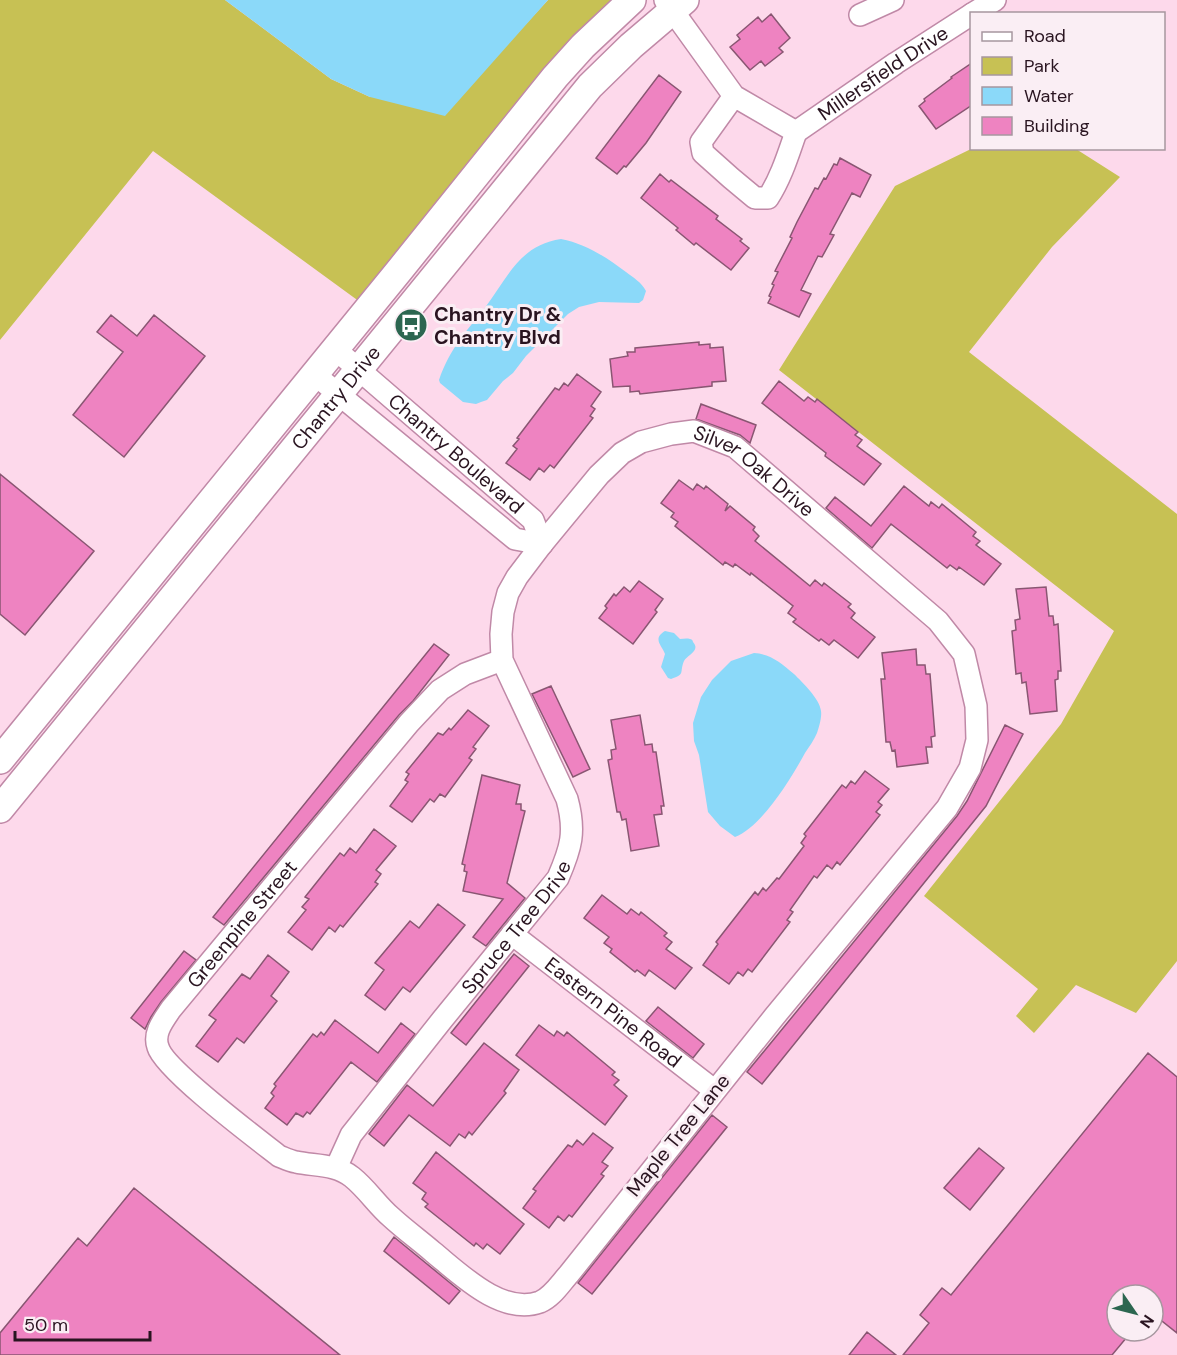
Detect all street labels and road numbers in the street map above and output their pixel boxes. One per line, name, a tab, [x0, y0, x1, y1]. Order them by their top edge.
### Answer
street label: Millersfield Drive	[813, 20, 953, 126]
street label: Chantry Drive	[285, 340, 386, 455]
street label: Chantry Boulevard	[383, 388, 529, 519]
street label: Silver Oak Drive	[690, 419, 820, 522]
street label: Greenpine Street	[181, 855, 303, 993]
street label: Spruce Tree Drive	[455, 857, 577, 999]
street label: Eastern Pine Road	[540, 951, 687, 1073]
street label: Maple Tree Lane	[620, 1068, 736, 1202]

